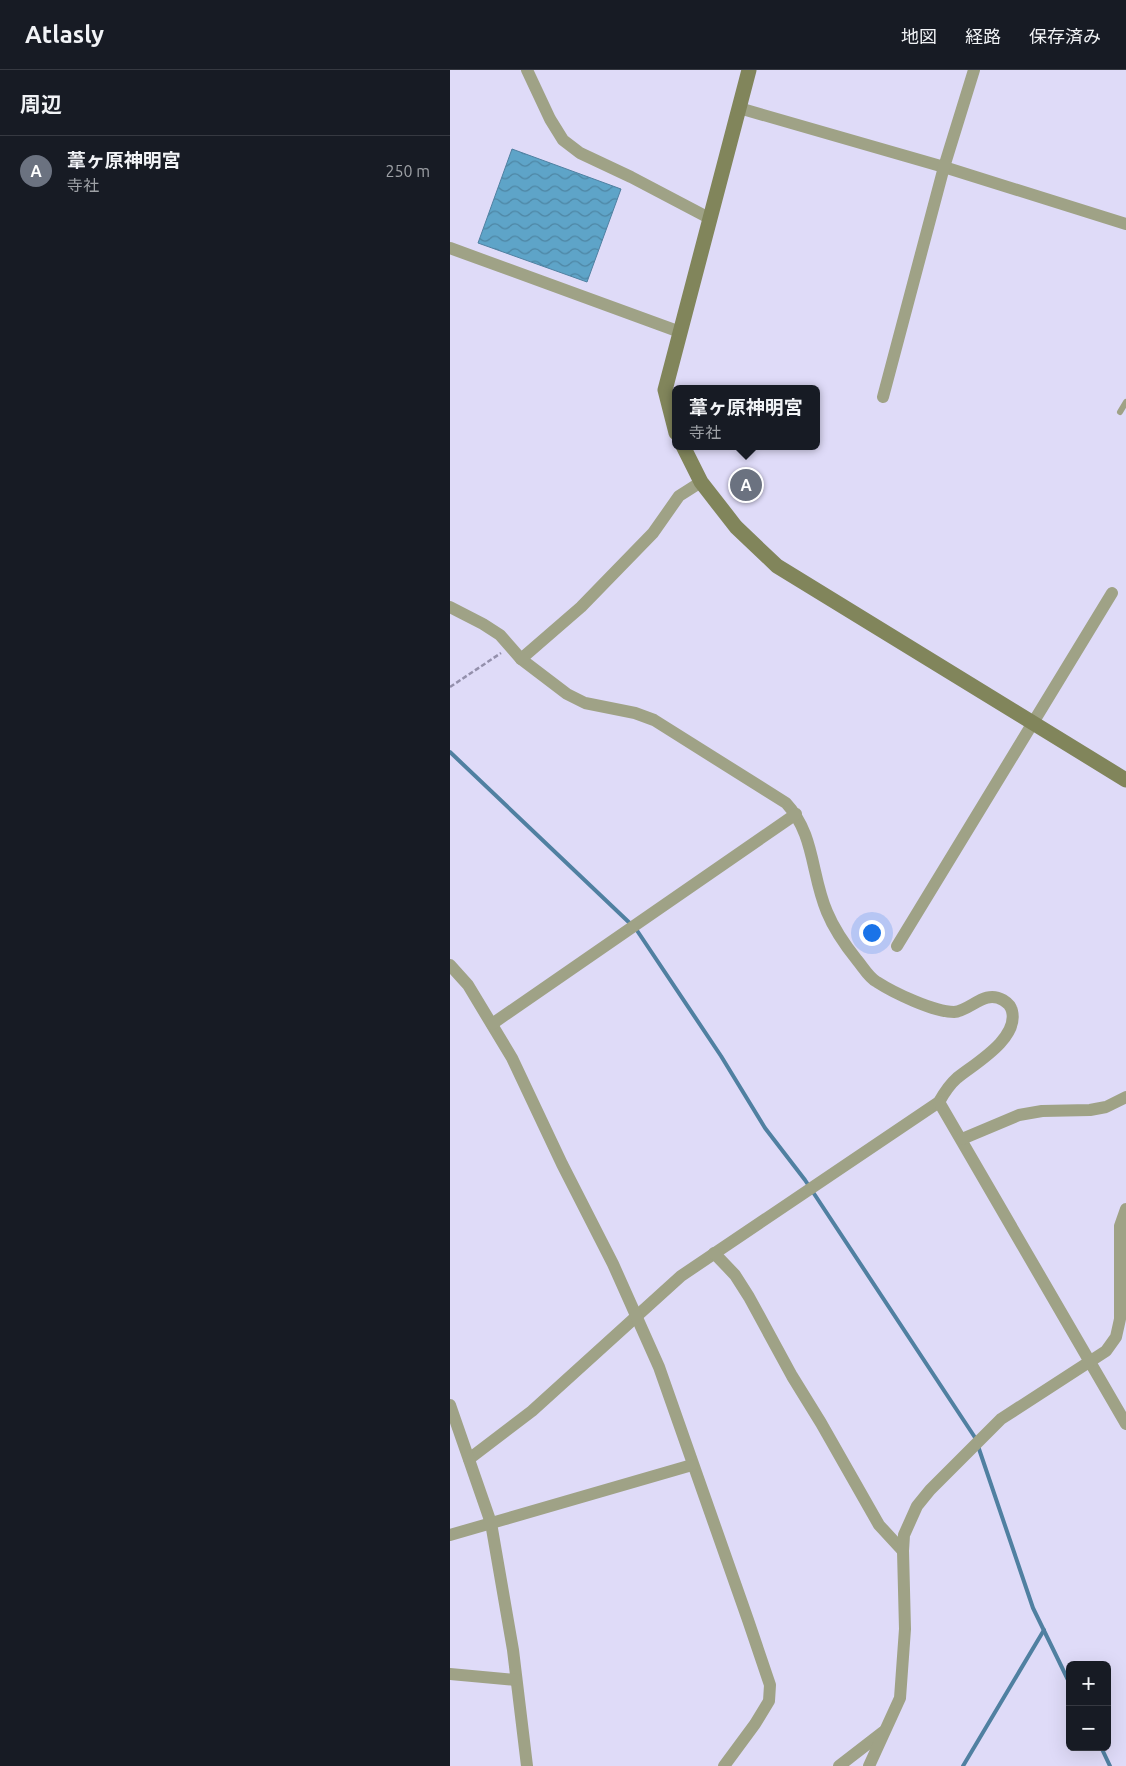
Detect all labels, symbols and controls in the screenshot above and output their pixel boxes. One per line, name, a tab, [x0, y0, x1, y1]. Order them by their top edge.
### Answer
text: Atlasly	[25, 21, 104, 48]
text: 地図	[901, 26, 937, 46]
text: 経路	[965, 26, 1001, 46]
text: 保存済み	[1029, 26, 1101, 46]
text: 周辺	[20, 92, 62, 116]
text: 葦ヶ原神明宮	[67, 149, 181, 171]
text: A	[30, 162, 42, 180]
text: 250 m	[385, 162, 430, 180]
text: 寺社	[67, 176, 99, 194]
popup	[672, 385, 820, 450]
text: 葦ヶ原神明宮	[689, 396, 803, 418]
text: 寺社	[689, 423, 721, 441]
pin: A	[730, 466, 762, 504]
your location	[859, 920, 885, 946]
map controls	[1066, 1661, 1111, 1751]
button: +	[1066, 1661, 1111, 1706]
button: −	[1066, 1706, 1111, 1751]

